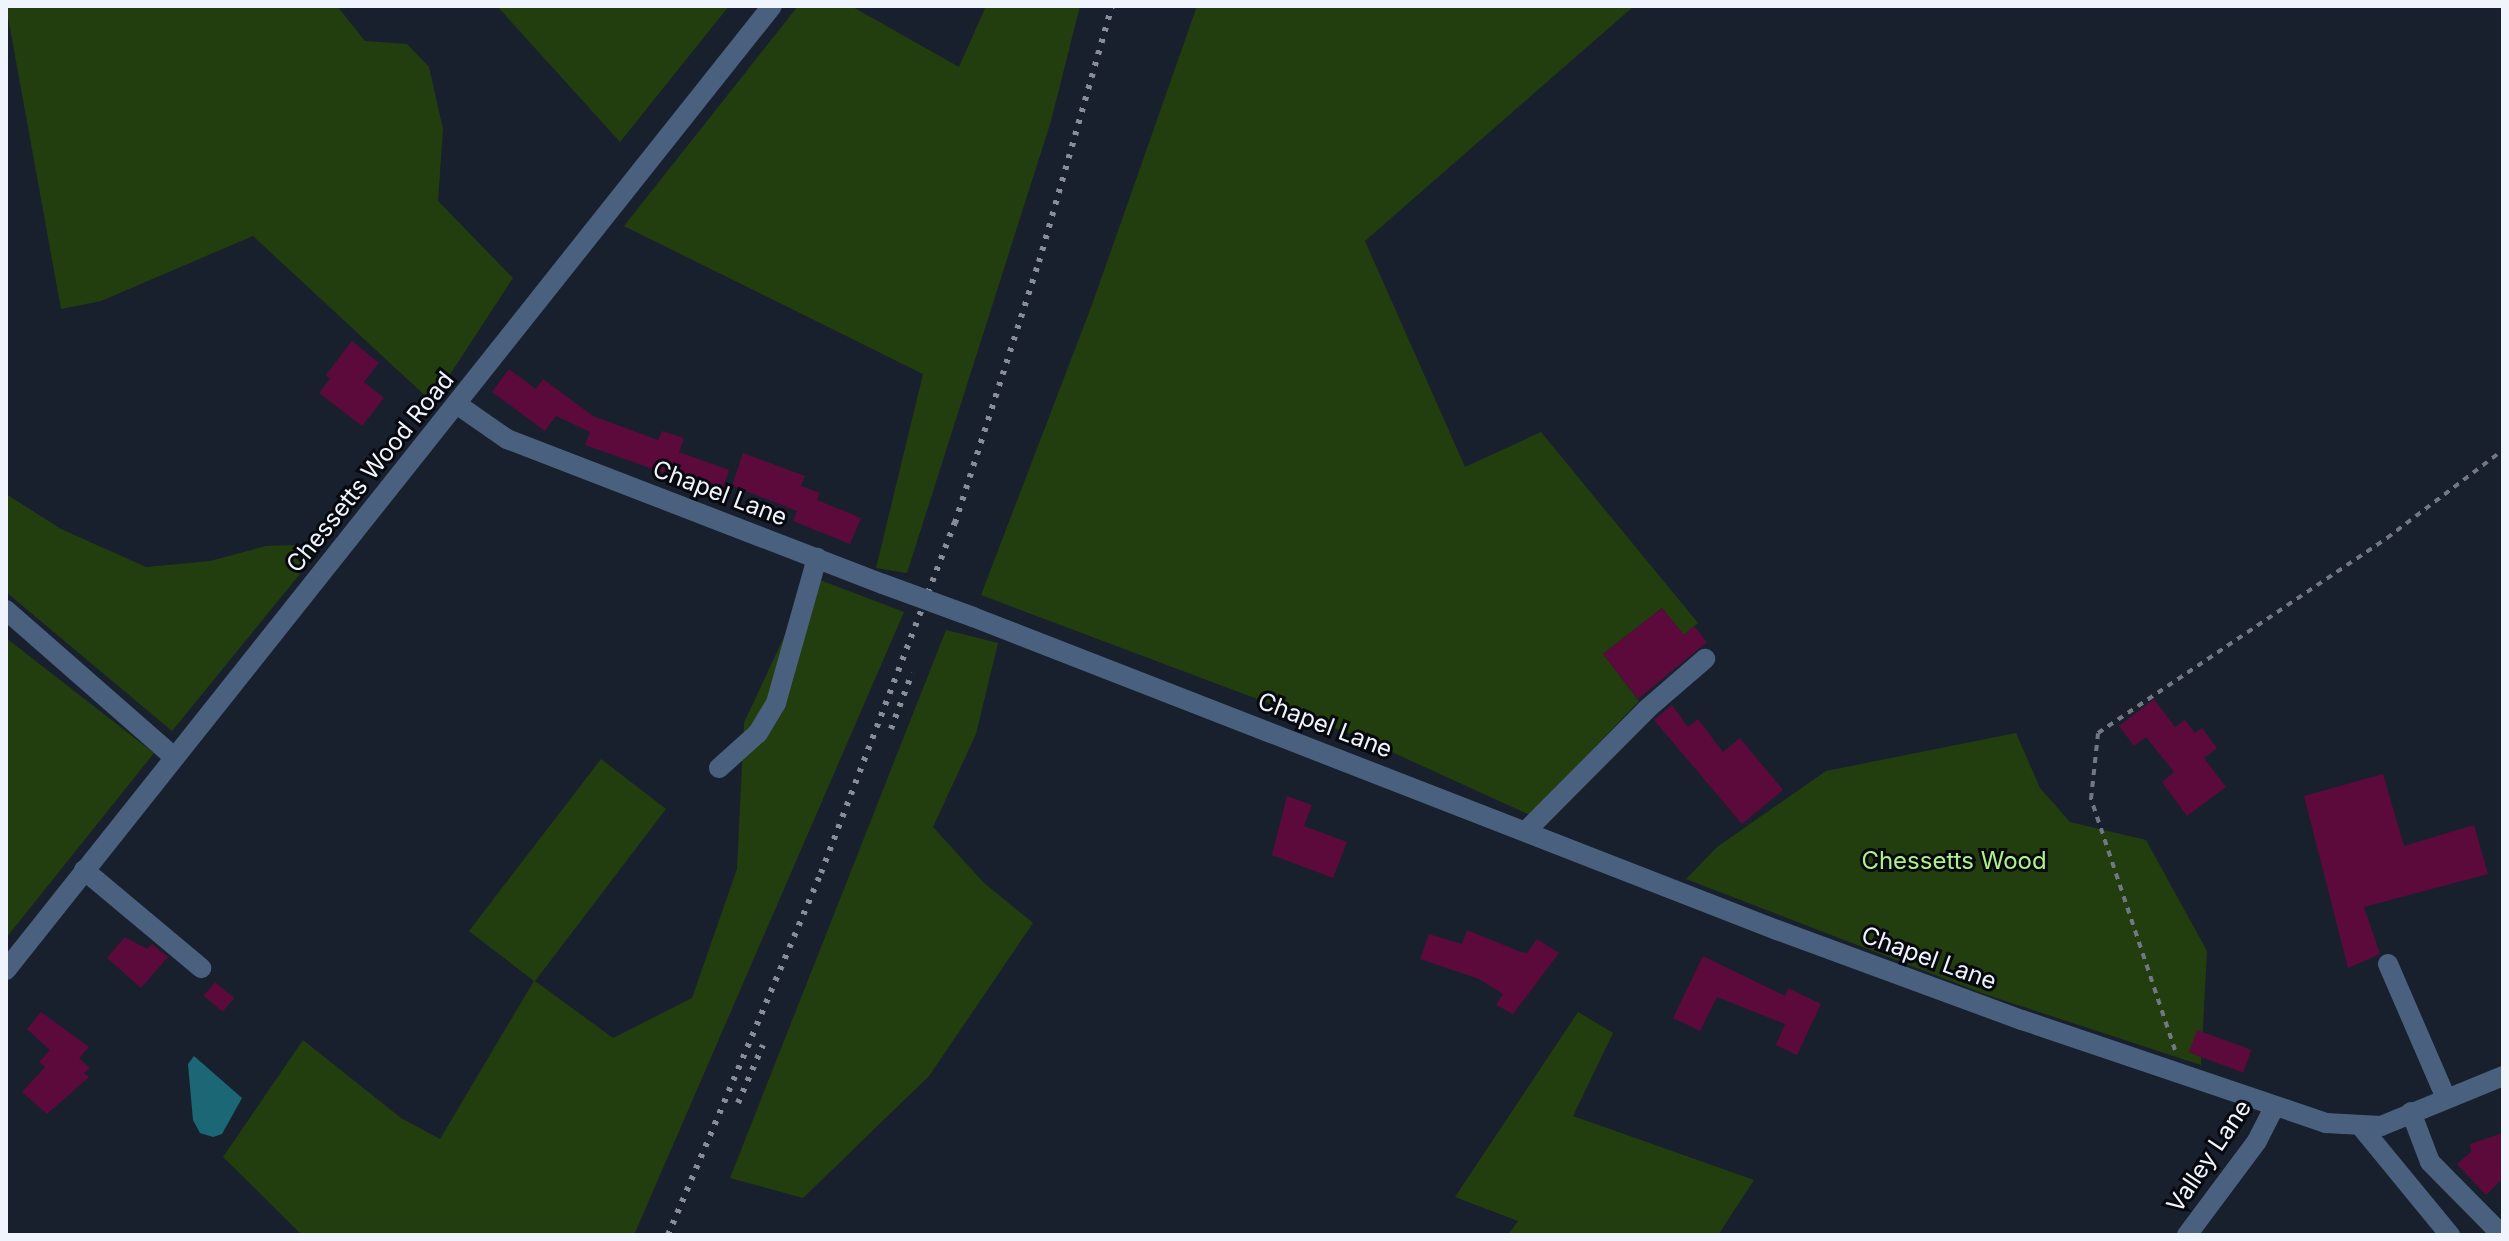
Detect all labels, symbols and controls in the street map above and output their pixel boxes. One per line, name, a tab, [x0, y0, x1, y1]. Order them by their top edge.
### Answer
street label: Chessetts Wood Road	[280, 366, 460, 578]
street label: Chapel Lane	[649, 454, 791, 532]
street label: Chapel Lane	[1254, 686, 1396, 764]
park label: Chessetts Wood	[1861, 847, 2047, 875]
street label: Chapel Lane	[1858, 920, 2000, 996]
street label: Valley Lane	[2161, 1094, 2257, 1218]

